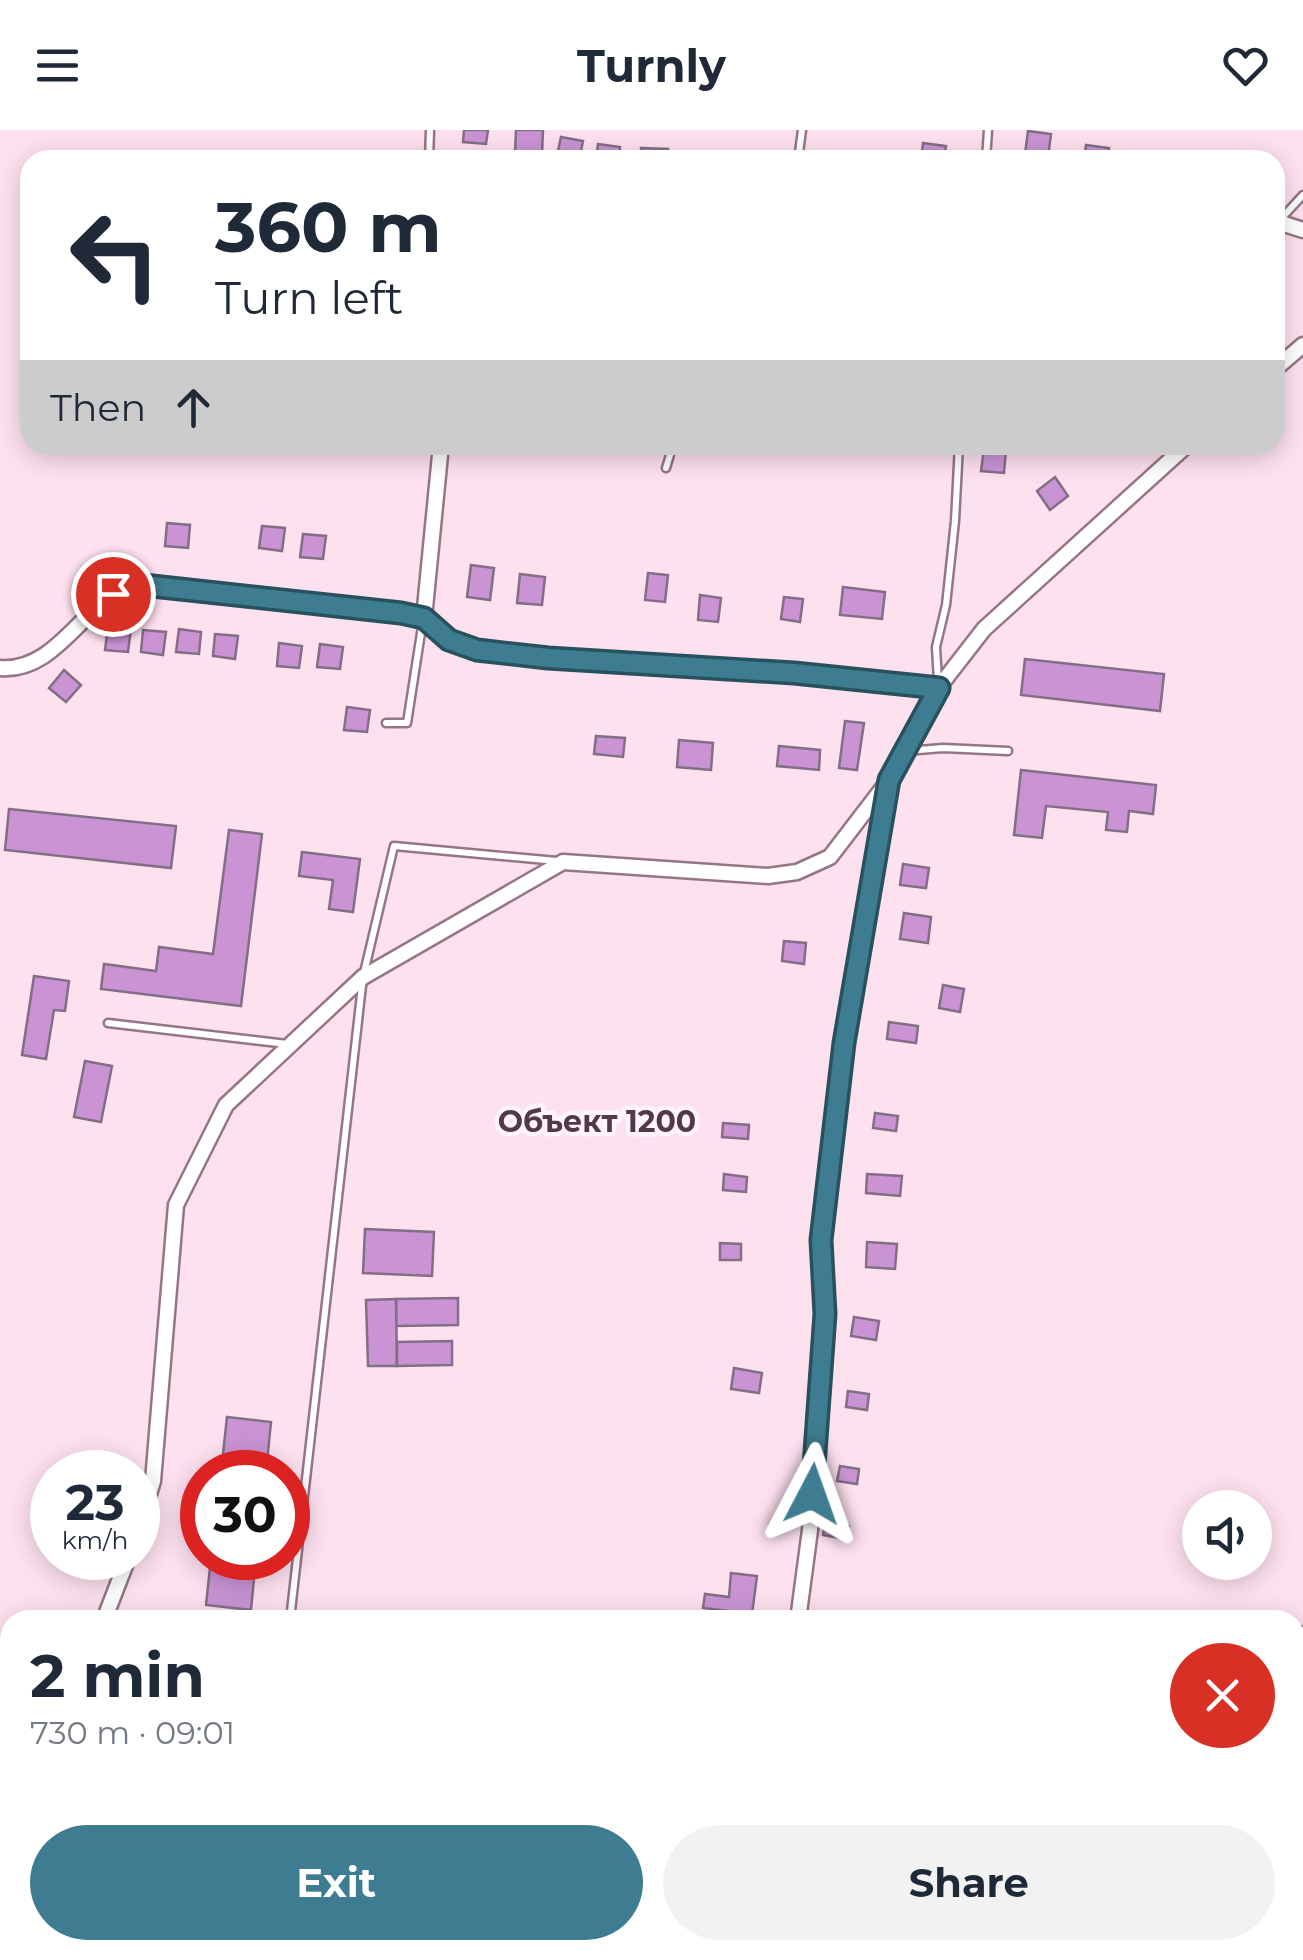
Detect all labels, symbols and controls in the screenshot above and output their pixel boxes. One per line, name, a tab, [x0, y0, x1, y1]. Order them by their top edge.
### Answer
icon: menu	[30, 38, 85, 93]
text: Turnly	[577, 38, 726, 93]
icon: heart	[1218, 38, 1273, 93]
text: 360 m	[215, 184, 442, 270]
icon: left	[50, 190, 180, 320]
text: Turn left	[215, 270, 403, 325]
icon: ahead	[166, 380, 221, 435]
text: Then	[50, 384, 146, 431]
pin	[71, 552, 156, 637]
icon: arrive	[86, 567, 141, 622]
district label: Объект 1200	[498, 1103, 696, 1140]
position arrow	[760, 1442, 864, 1546]
speed limit sign: 30	[180, 1450, 310, 1580]
text: 23	[65, 1472, 125, 1533]
map controls	[1182, 1490, 1272, 1580]
button: sound	[1182, 1490, 1272, 1580]
text: km/h	[62, 1525, 128, 1555]
text: 2 min	[30, 1639, 205, 1712]
button: close	[1170, 1643, 1275, 1748]
text: 730 m · 09:01	[30, 1713, 235, 1752]
button: Exit	[30, 1825, 643, 1940]
button: Share	[663, 1825, 1275, 1940]

